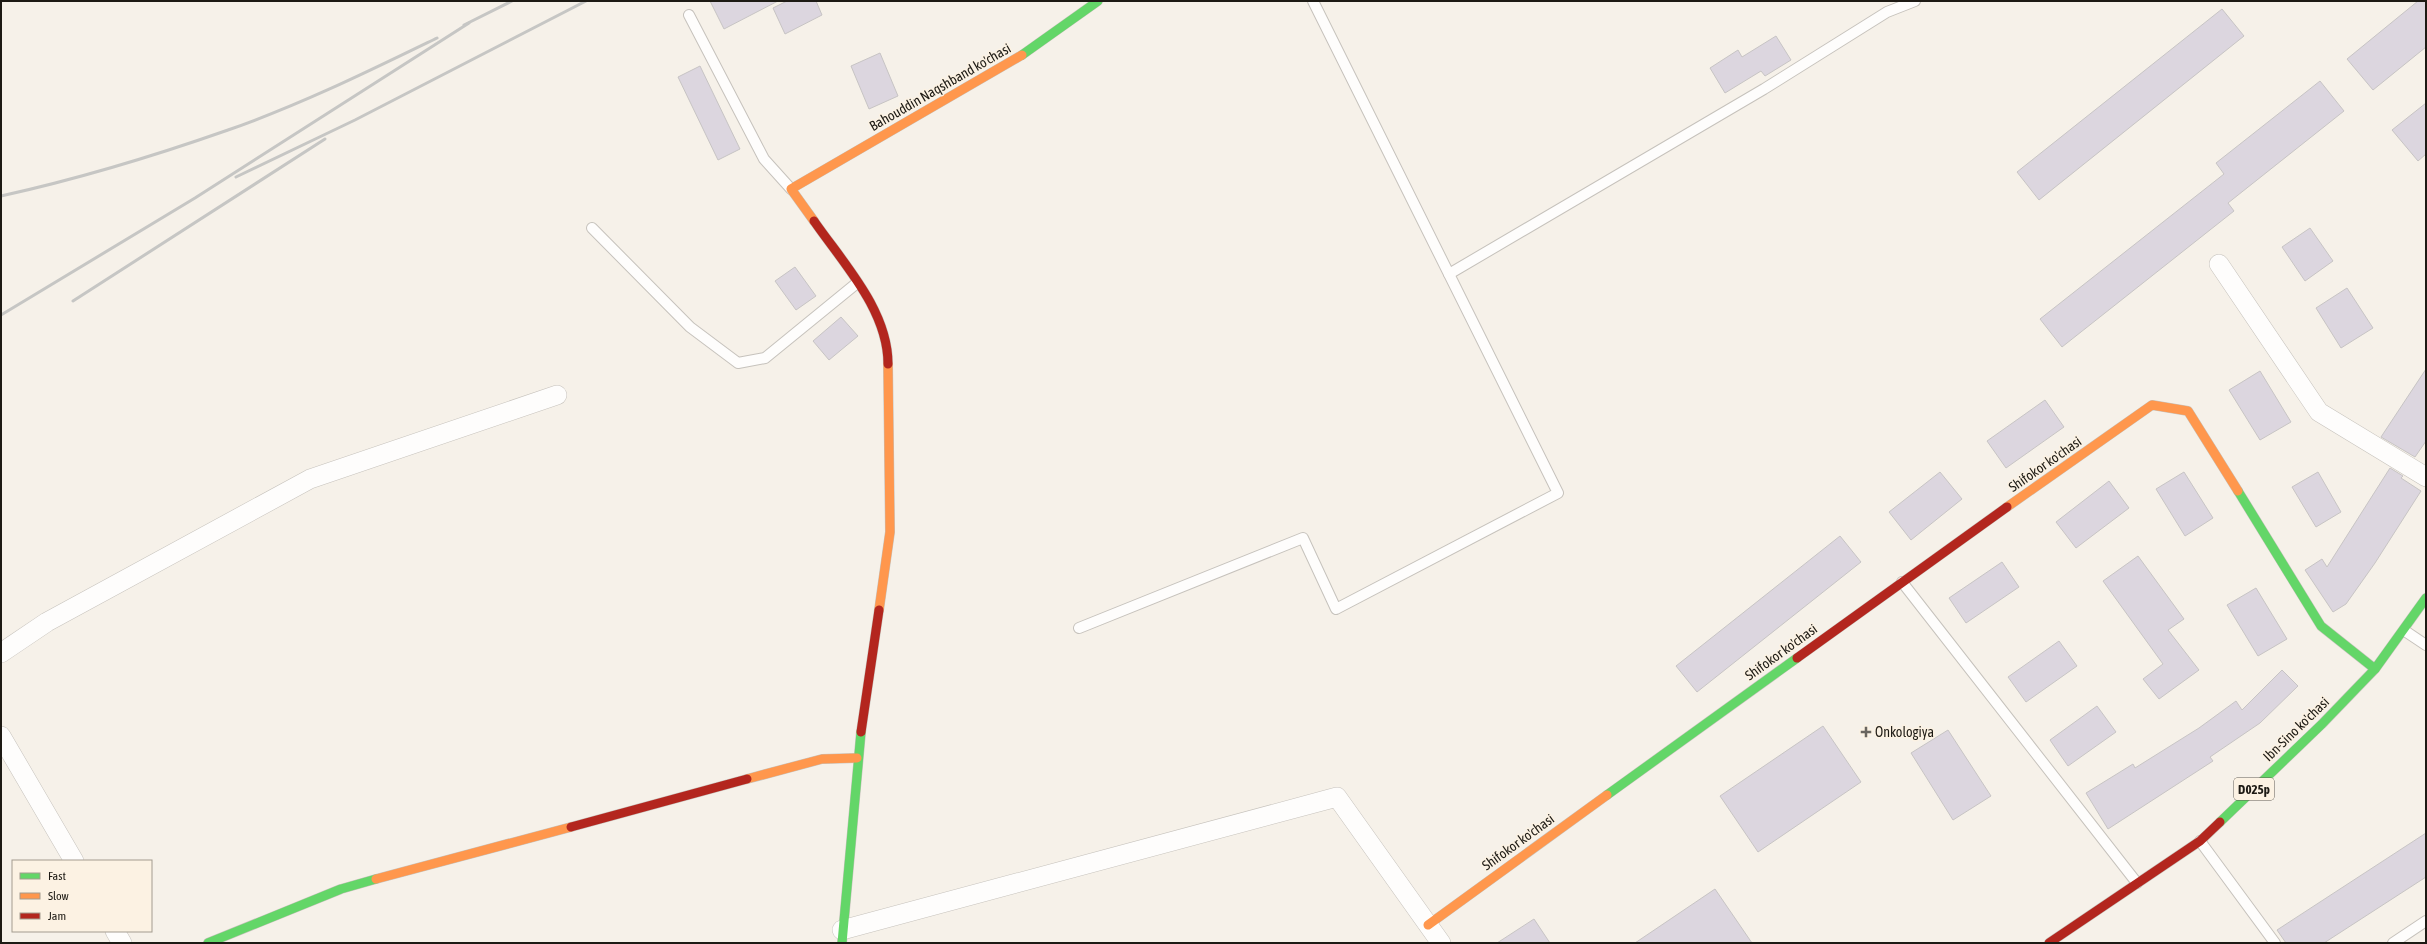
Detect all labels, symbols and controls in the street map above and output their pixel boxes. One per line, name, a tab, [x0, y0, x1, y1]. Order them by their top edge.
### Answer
street label: Bahouddin Naqshband ko'chasi	[867, 40, 1013, 134]
street label: Shifokor ko'chasi	[2006, 433, 2084, 495]
street label: Shifokor ko'chasi	[1742, 621, 1820, 683]
street label: Ibn-Sino ko'chasi	[2260, 694, 2332, 764]
place label: Onkologiya	[1875, 724, 1934, 740]
marker: Onkologiya	[1860, 726, 1872, 738]
road number: D025p	[2234, 778, 2274, 800]
street label: Shifokor ko'chasi	[1479, 811, 1557, 873]
legend	[12, 860, 152, 932]
text: Fast	[48, 869, 66, 883]
text: Slow	[48, 889, 69, 903]
text: Jam	[48, 909, 66, 923]

